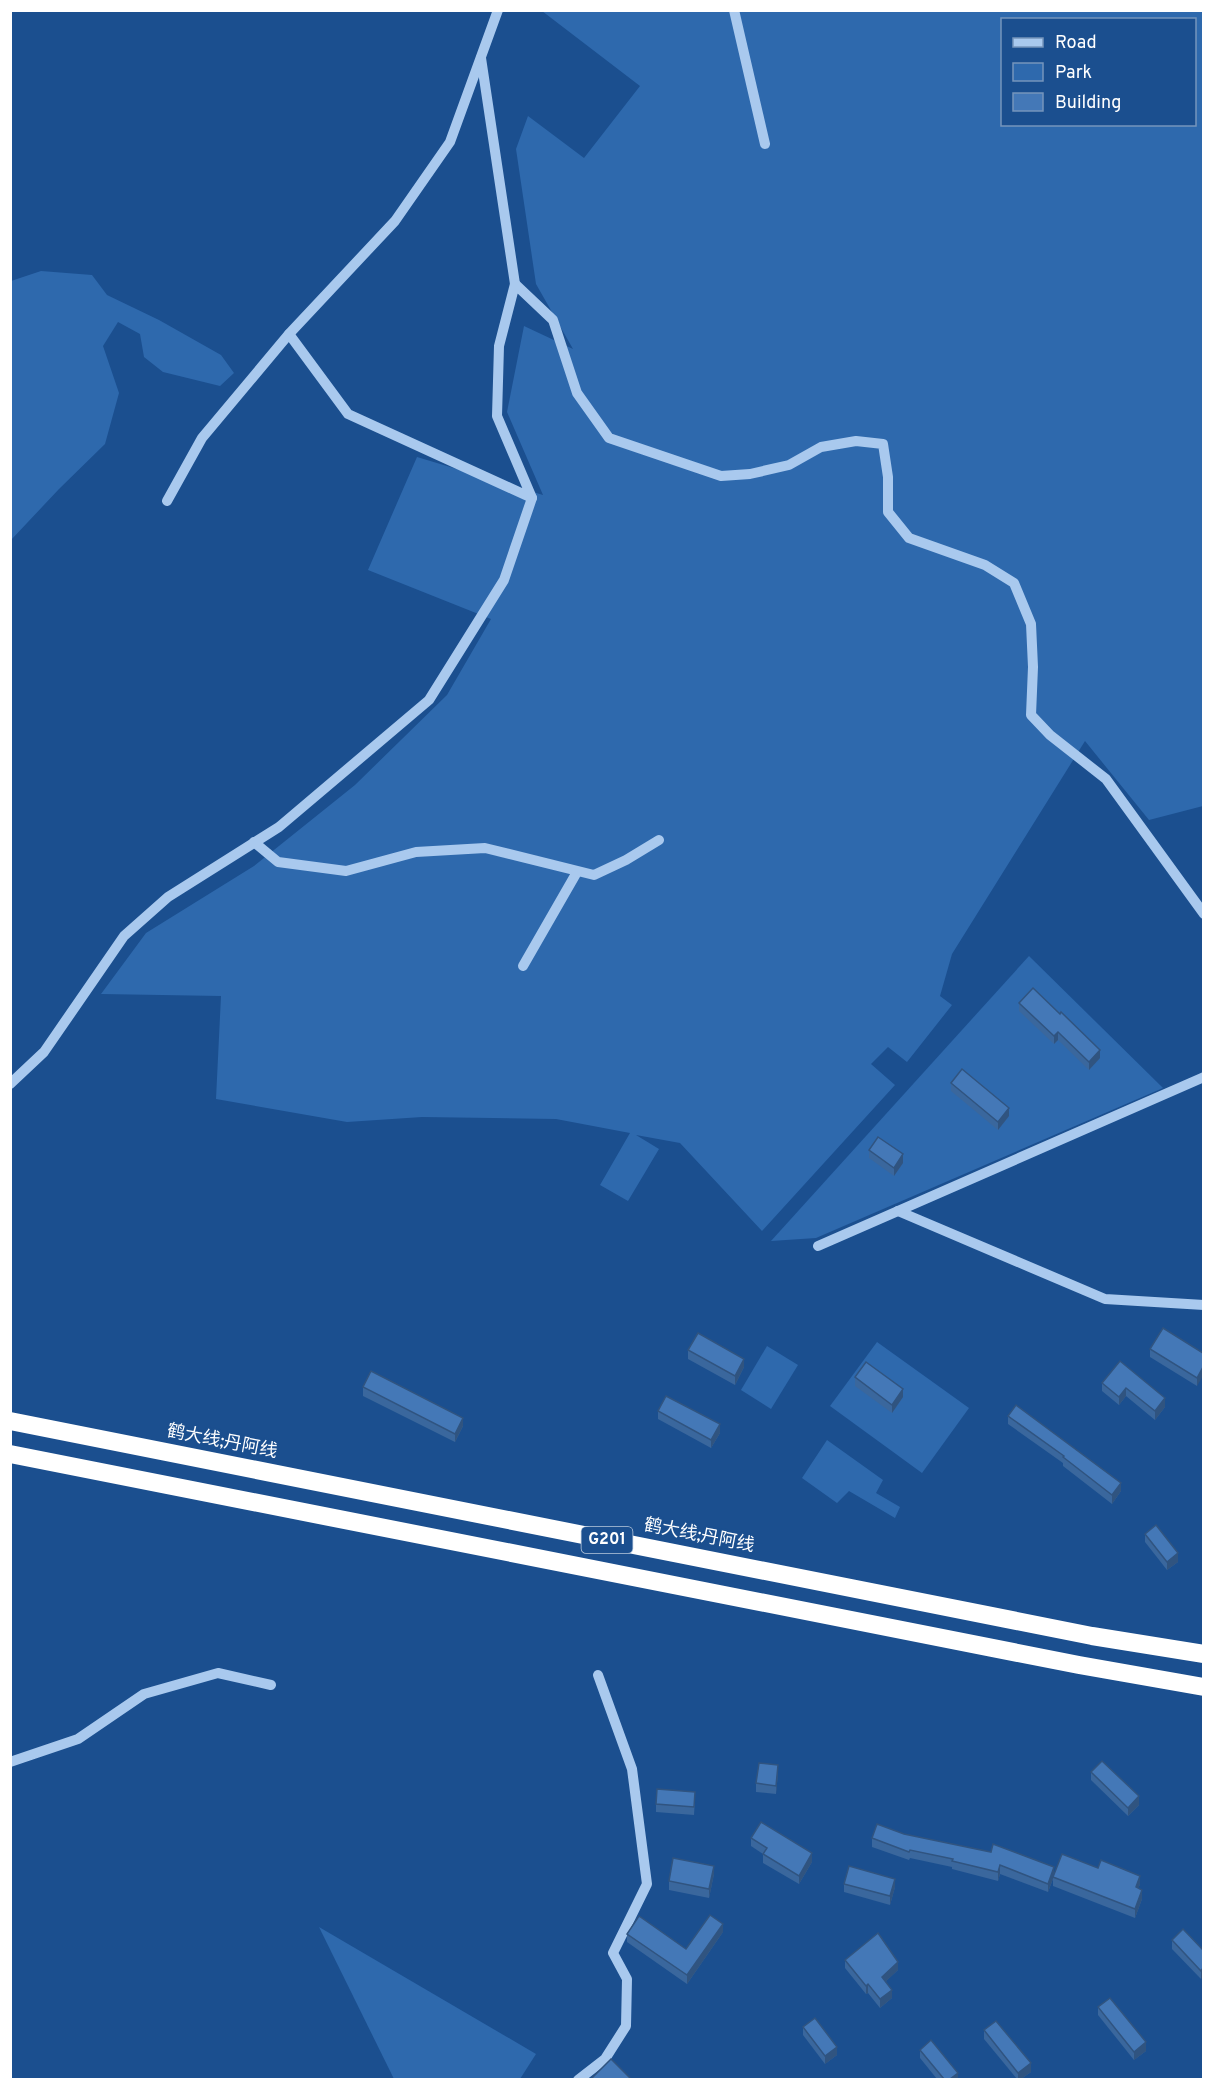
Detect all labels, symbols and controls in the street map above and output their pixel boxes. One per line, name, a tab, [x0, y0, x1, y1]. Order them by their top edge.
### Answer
legend	[1001, 18, 1196, 126]
text: Road	[1055, 32, 1097, 55]
text: Park	[1055, 62, 1092, 85]
text: Building	[1055, 92, 1121, 115]
street label: 鹤大线;丹阿线	[165, 1420, 279, 1464]
street label: 鹤大线;丹阿线	[642, 1514, 756, 1558]
road number: G201	[582, 1527, 632, 1553]

